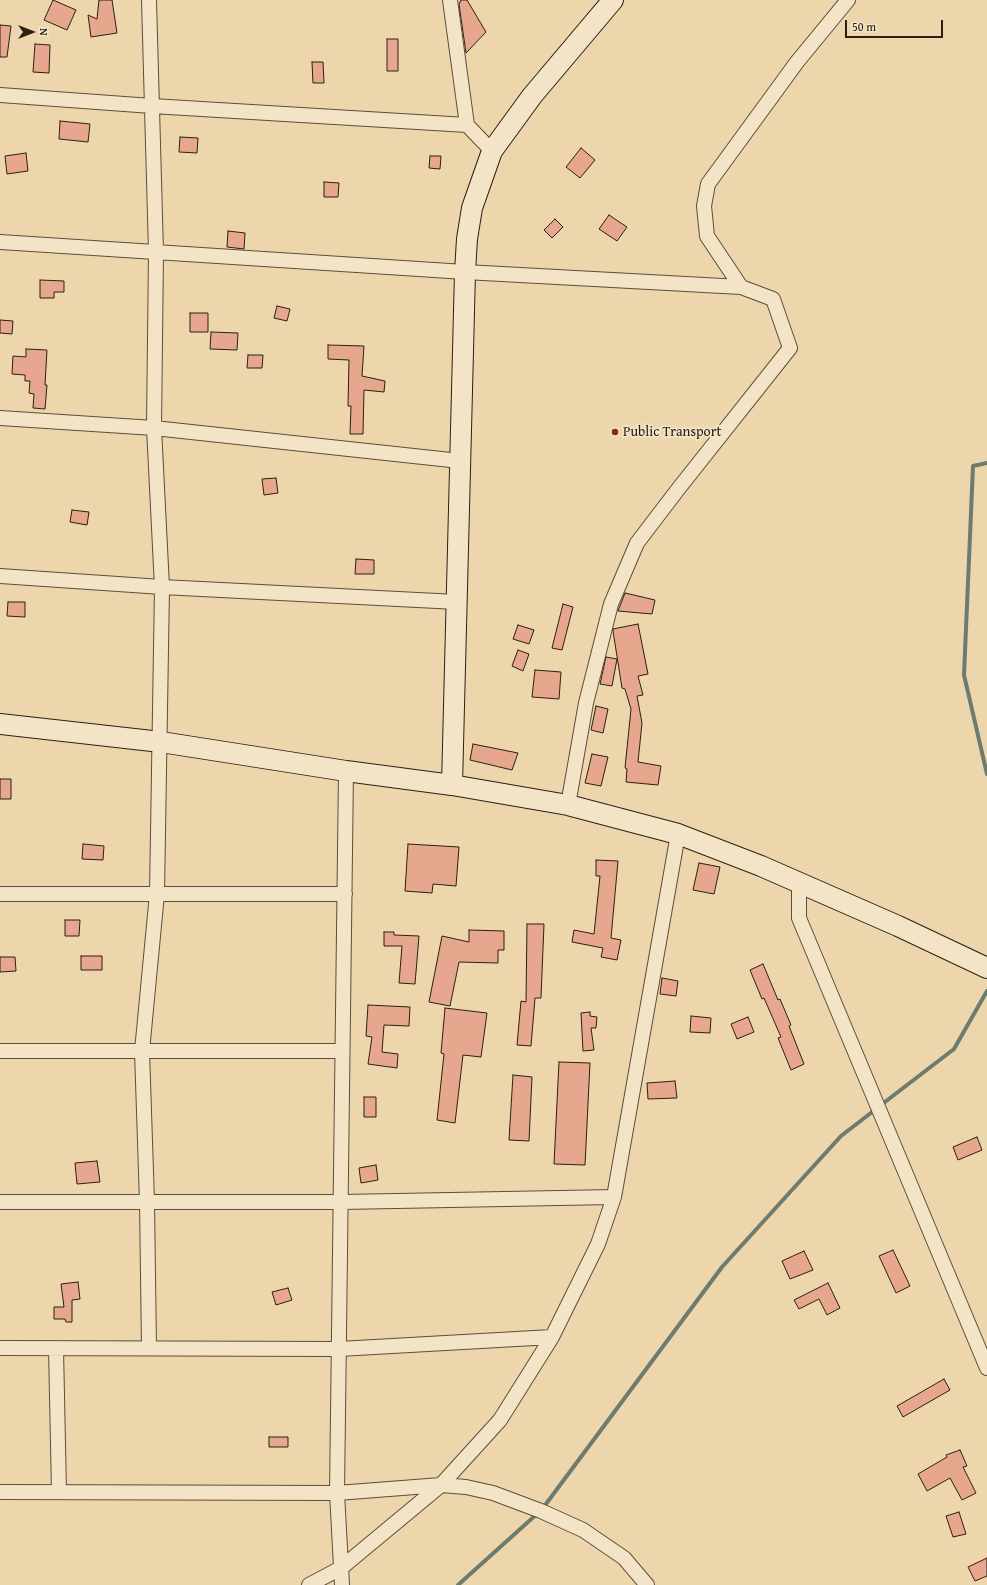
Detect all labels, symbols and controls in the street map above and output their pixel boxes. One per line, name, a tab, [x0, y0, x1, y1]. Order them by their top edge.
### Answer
north arrow	[12, 12, 52, 52]
scale bar	[847, 12, 945, 38]
text: 50 m	[852, 18, 876, 35]
text: N	[36, 28, 52, 36]
place label: Public Transport	[623, 424, 721, 440]
marker: Public Transport	[610, 427, 620, 437]

